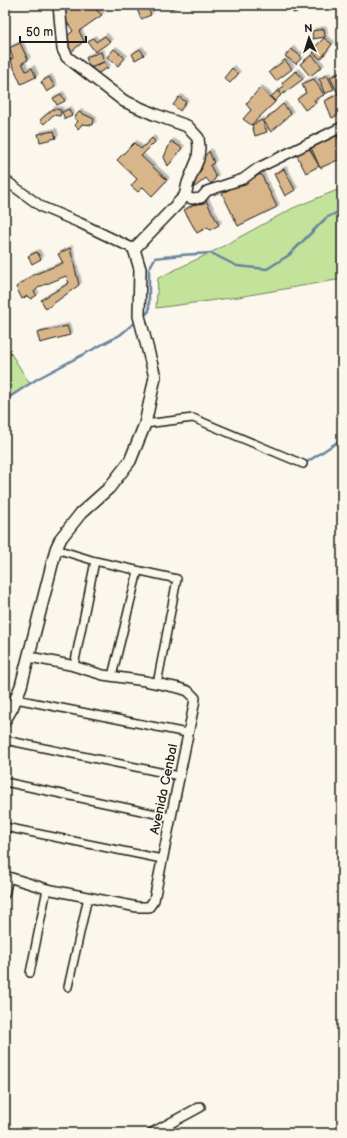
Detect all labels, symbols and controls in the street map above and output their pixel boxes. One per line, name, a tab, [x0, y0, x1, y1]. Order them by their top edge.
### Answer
scale bar	[20, 18, 86, 44]
north arrow	[289, 18, 329, 58]
text: N	[304, 22, 313, 35]
text: 50 m	[26, 25, 53, 40]
street label: Avenida Cenbal	[147, 742, 181, 836]

